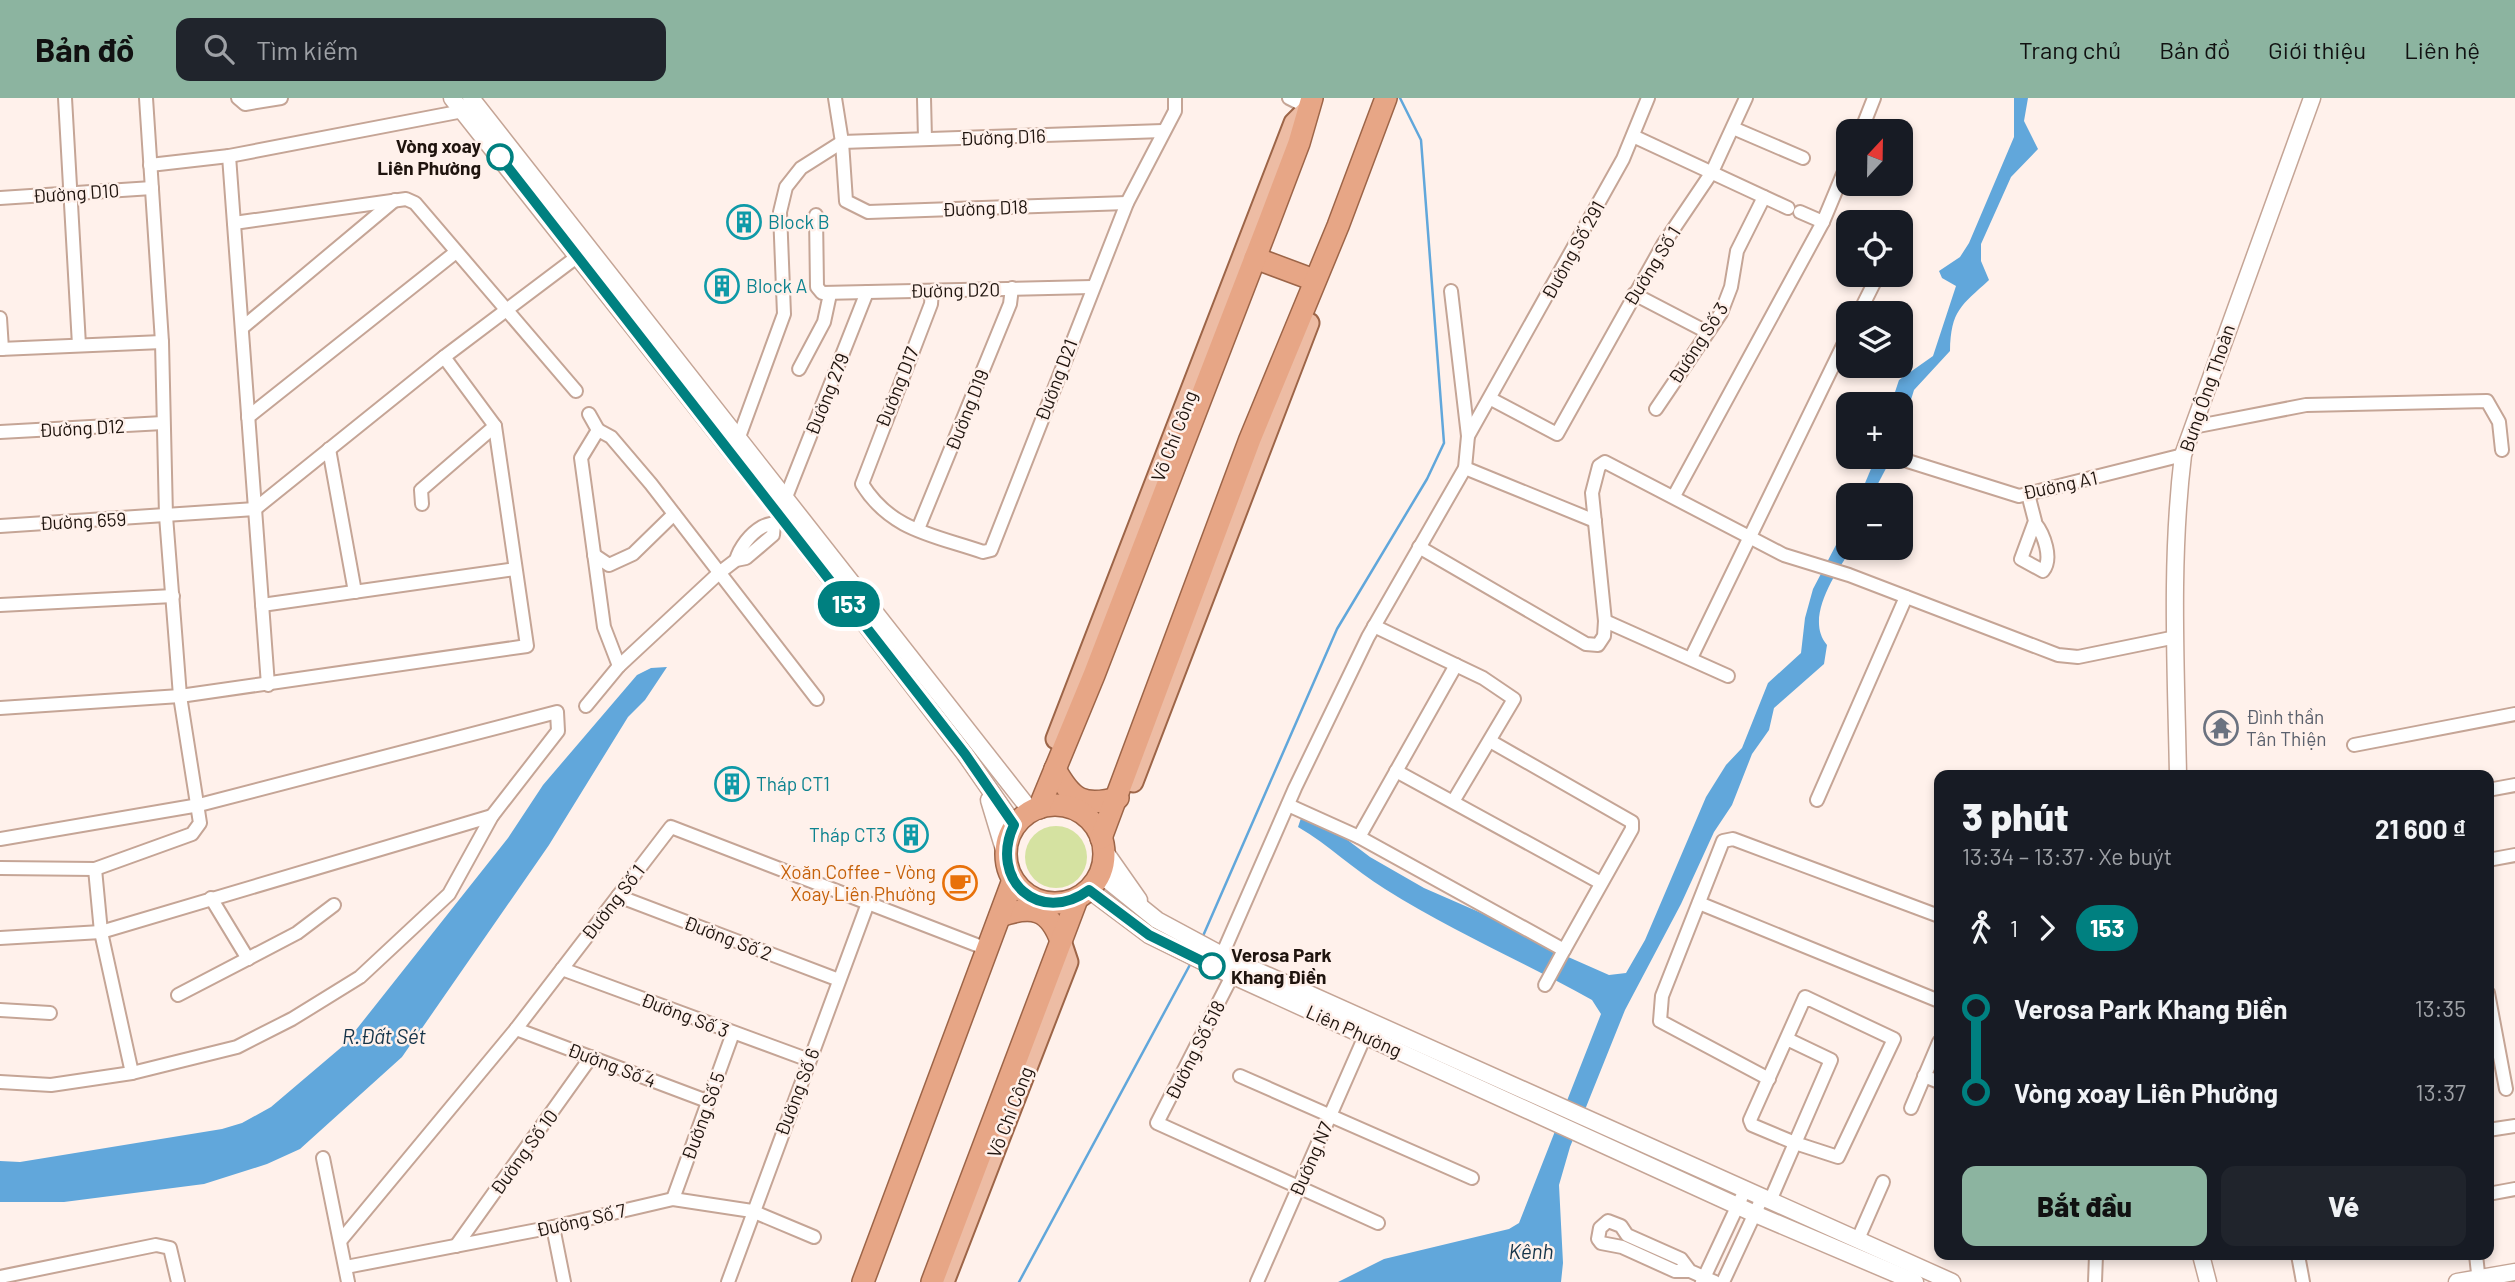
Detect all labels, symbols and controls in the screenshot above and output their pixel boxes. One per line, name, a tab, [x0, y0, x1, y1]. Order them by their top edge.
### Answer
search box	[176, 18, 666, 81]
text: Bản đồ	[35, 29, 134, 69]
icon: search	[200, 30, 238, 68]
text: Tìm kiếm	[256, 34, 358, 65]
text: Trang chủ	[2019, 35, 2121, 64]
text: Bản đồ	[2159, 35, 2230, 64]
text: Giới thiệu	[2268, 35, 2366, 64]
text: Liên hệ	[2404, 35, 2480, 64]
north arrow	[1836, 119, 1913, 196]
map controls	[1836, 119, 1913, 560]
street label: Đường D16	[960, 124, 1046, 149]
place label: Vòng xoay Liên Phường	[377, 134, 481, 179]
marker: Vòng xoay Liên Phường	[487, 144, 513, 170]
street label: Đường D10	[32, 178, 120, 207]
street label: Đường D18	[942, 195, 1028, 220]
street label: Đường Số 291	[1536, 197, 1609, 303]
building icon: Block B	[725, 203, 763, 241]
place label: Block B	[768, 210, 830, 233]
button: locate	[1836, 210, 1913, 287]
street label: Đường Số 1	[1618, 222, 1685, 310]
building icon: Block A	[703, 267, 741, 305]
place label: Block A	[746, 274, 807, 297]
street label: Đường D20	[910, 277, 1000, 302]
street label: Đường Số 3	[1663, 298, 1732, 388]
button: layers	[1836, 301, 1913, 378]
street label: Bưng Ông Thoàn	[2174, 321, 2239, 455]
street label: Đường D21	[1029, 336, 1082, 424]
street label: Đường D17	[870, 343, 923, 430]
street label: Đường 279	[800, 349, 853, 438]
street label: Đường D19	[940, 366, 993, 454]
street label: Võ Chí Công	[1146, 387, 1201, 485]
button: +	[1836, 392, 1913, 469]
street label: Đường D12	[38, 414, 125, 441]
street label: Đường A1	[2021, 465, 2099, 504]
button: −	[1836, 483, 1913, 560]
street label: Đường 659	[39, 507, 127, 534]
line badge: 153	[809, 581, 889, 627]
text: 153	[832, 589, 866, 618]
place label: Đình thần Tân Thiện	[2246, 705, 2327, 750]
temple icon: Đình thần Tân Thiện	[2202, 709, 2240, 747]
building icon: Tháp CT1	[713, 765, 751, 803]
place label: Tháp CT1	[756, 772, 830, 795]
text: 3 phút	[1962, 793, 2069, 839]
text: 21 600 ₫	[2375, 813, 2466, 844]
building icon: Tháp CT3	[892, 816, 930, 854]
place label: Tháp CT3	[809, 823, 886, 846]
text: 13:34 – 13:37 · Xe buýt	[1962, 842, 2172, 870]
street label: Đường Số 1	[576, 860, 649, 944]
place label: Xoăn Coffee - Vòng Xoay Liên Phường	[781, 860, 936, 905]
cafe icon: Xoăn Coffee - Vòng Xoay Liên Phường	[941, 864, 979, 902]
icon: walk	[1962, 909, 2000, 947]
icon: forward	[2028, 909, 2066, 947]
street label: Đường Số 2	[681, 910, 776, 965]
text: 153	[2090, 913, 2124, 942]
text: 1	[2010, 914, 2018, 942]
place label: Verosa Park Khang Điền	[1231, 943, 1332, 988]
marker: Verosa Park Khang Điền	[1199, 953, 1225, 979]
street label: Đường Số 3	[638, 987, 732, 1042]
text: Verosa Park Khang Điền	[2014, 993, 2287, 1024]
text: 13:35	[2415, 994, 2466, 1022]
street label: Đường Số 518	[1160, 996, 1229, 1103]
street label: Liên Phường	[1303, 999, 1406, 1062]
water label: R.Đất Sét	[342, 1023, 427, 1048]
street label: Đường Số 4	[565, 1037, 660, 1092]
street label: Đường Số 6	[769, 1045, 824, 1139]
street label: Võ Chí Công	[982, 1063, 1037, 1161]
street label: Đường Số 5	[676, 1069, 729, 1163]
text: Vòng xoay Liên Phường	[2014, 1077, 2278, 1108]
text: 13:37	[2416, 1078, 2466, 1106]
street label: Đường Số 10	[485, 1105, 562, 1199]
street label: Đường N7	[1284, 1118, 1337, 1200]
button: Bắt đầu	[1962, 1166, 2207, 1246]
button: Vé	[2221, 1166, 2466, 1246]
street label: Đường Số 7	[534, 1198, 628, 1241]
water label: Kênh	[1509, 1238, 1553, 1263]

